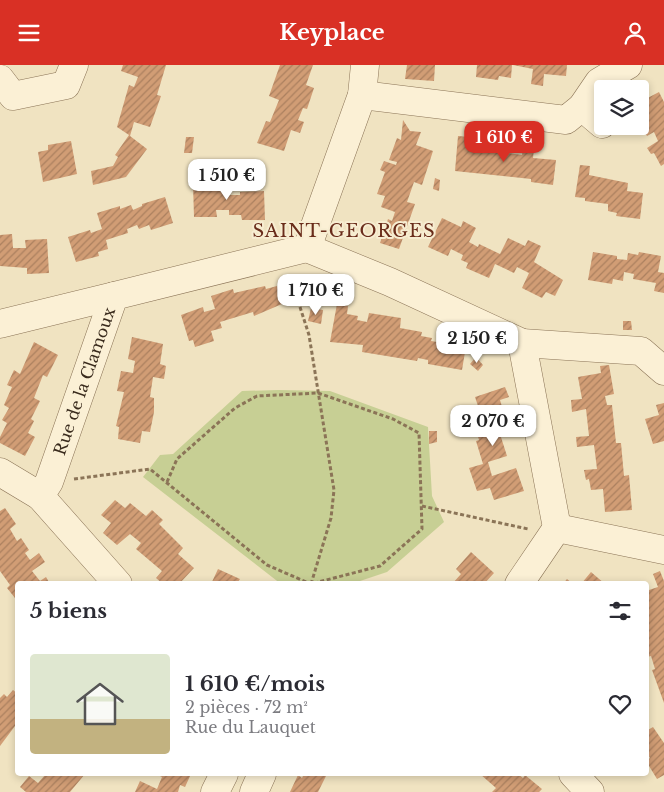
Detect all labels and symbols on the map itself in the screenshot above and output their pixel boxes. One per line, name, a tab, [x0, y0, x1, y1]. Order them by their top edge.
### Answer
pin: 1 610 €	[458, 121, 550, 163]
pin: 1 510 €	[181, 159, 273, 201]
district label: SAINT-GEORGES	[252, 220, 436, 242]
pin: 1 710 €	[270, 273, 362, 316]
street label: Rue de la Clamoux	[49, 304, 119, 458]
pin: 2 150 €	[431, 321, 523, 364]
pin: 2 070 €	[447, 405, 539, 447]

